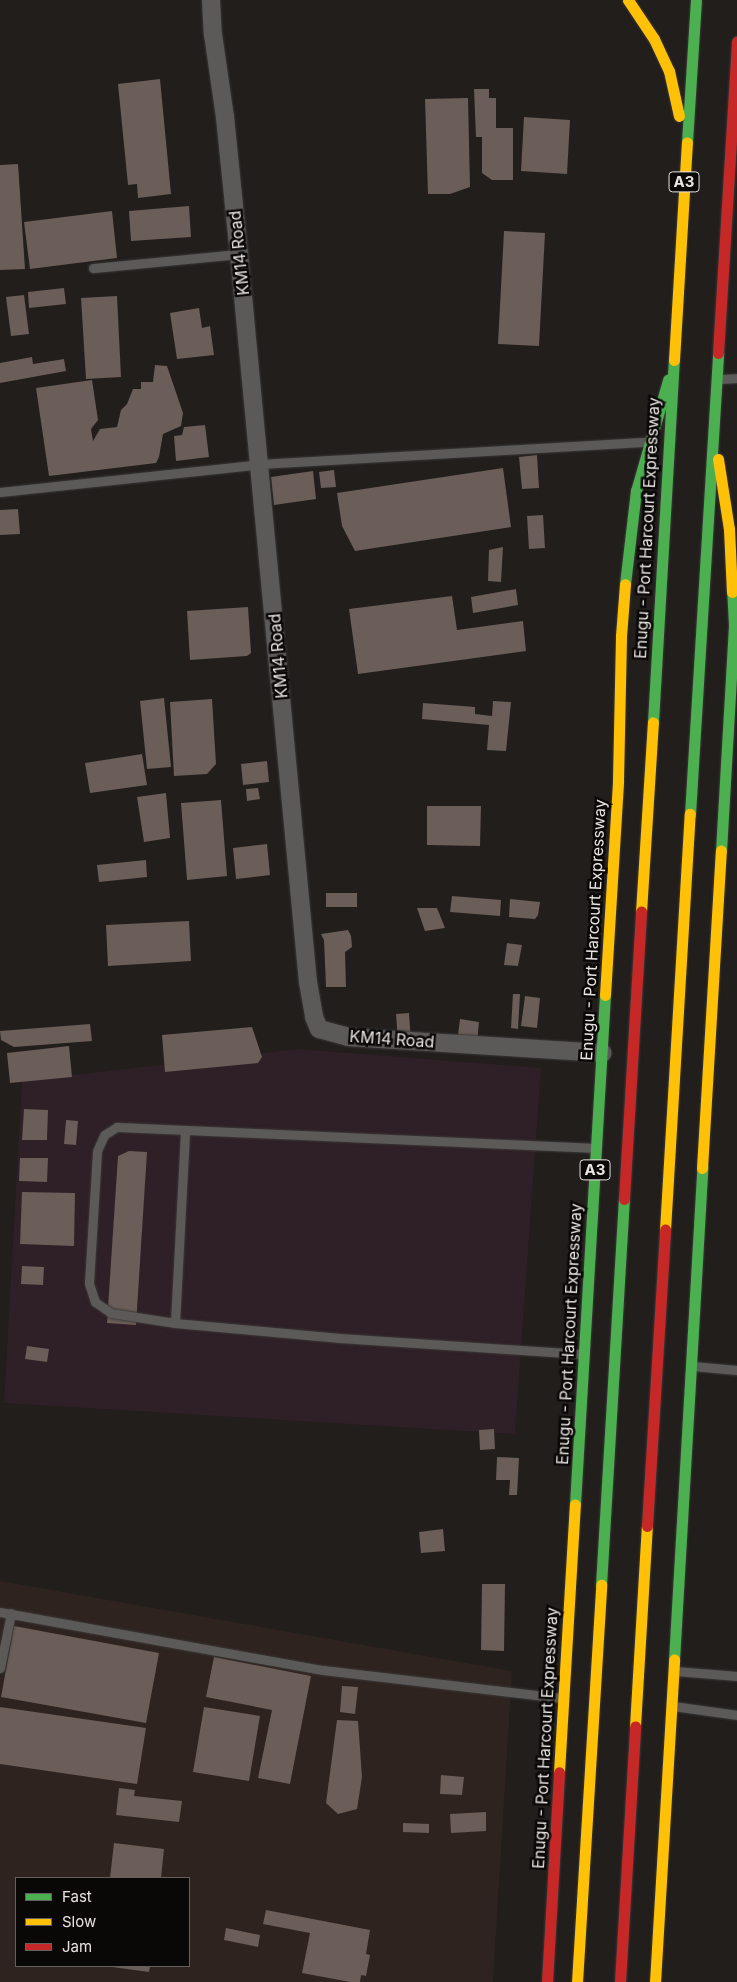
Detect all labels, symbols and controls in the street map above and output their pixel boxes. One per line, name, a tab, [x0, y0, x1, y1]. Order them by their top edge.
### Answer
road number: A3	[668, 170, 700, 194]
street label: KM14 Road	[225, 210, 253, 296]
street label: Enugu - Port Harcourt Expressway	[631, 397, 663, 659]
street label: KM14 Road	[265, 613, 291, 699]
street label: Enugu - Port Harcourt Expressway	[577, 799, 609, 1061]
street label: KM14 Road	[349, 1026, 435, 1052]
road number: A3	[579, 1158, 611, 1182]
street label: Enugu - Port Harcourt Expressway	[553, 1203, 585, 1465]
street label: Enugu - Port Harcourt Expressway	[529, 1607, 561, 1869]
legend	[15, 1877, 190, 1967]
text: Fast	[62, 1887, 92, 1906]
text: Slow	[62, 1912, 96, 1931]
text: Jam	[62, 1937, 92, 1956]

